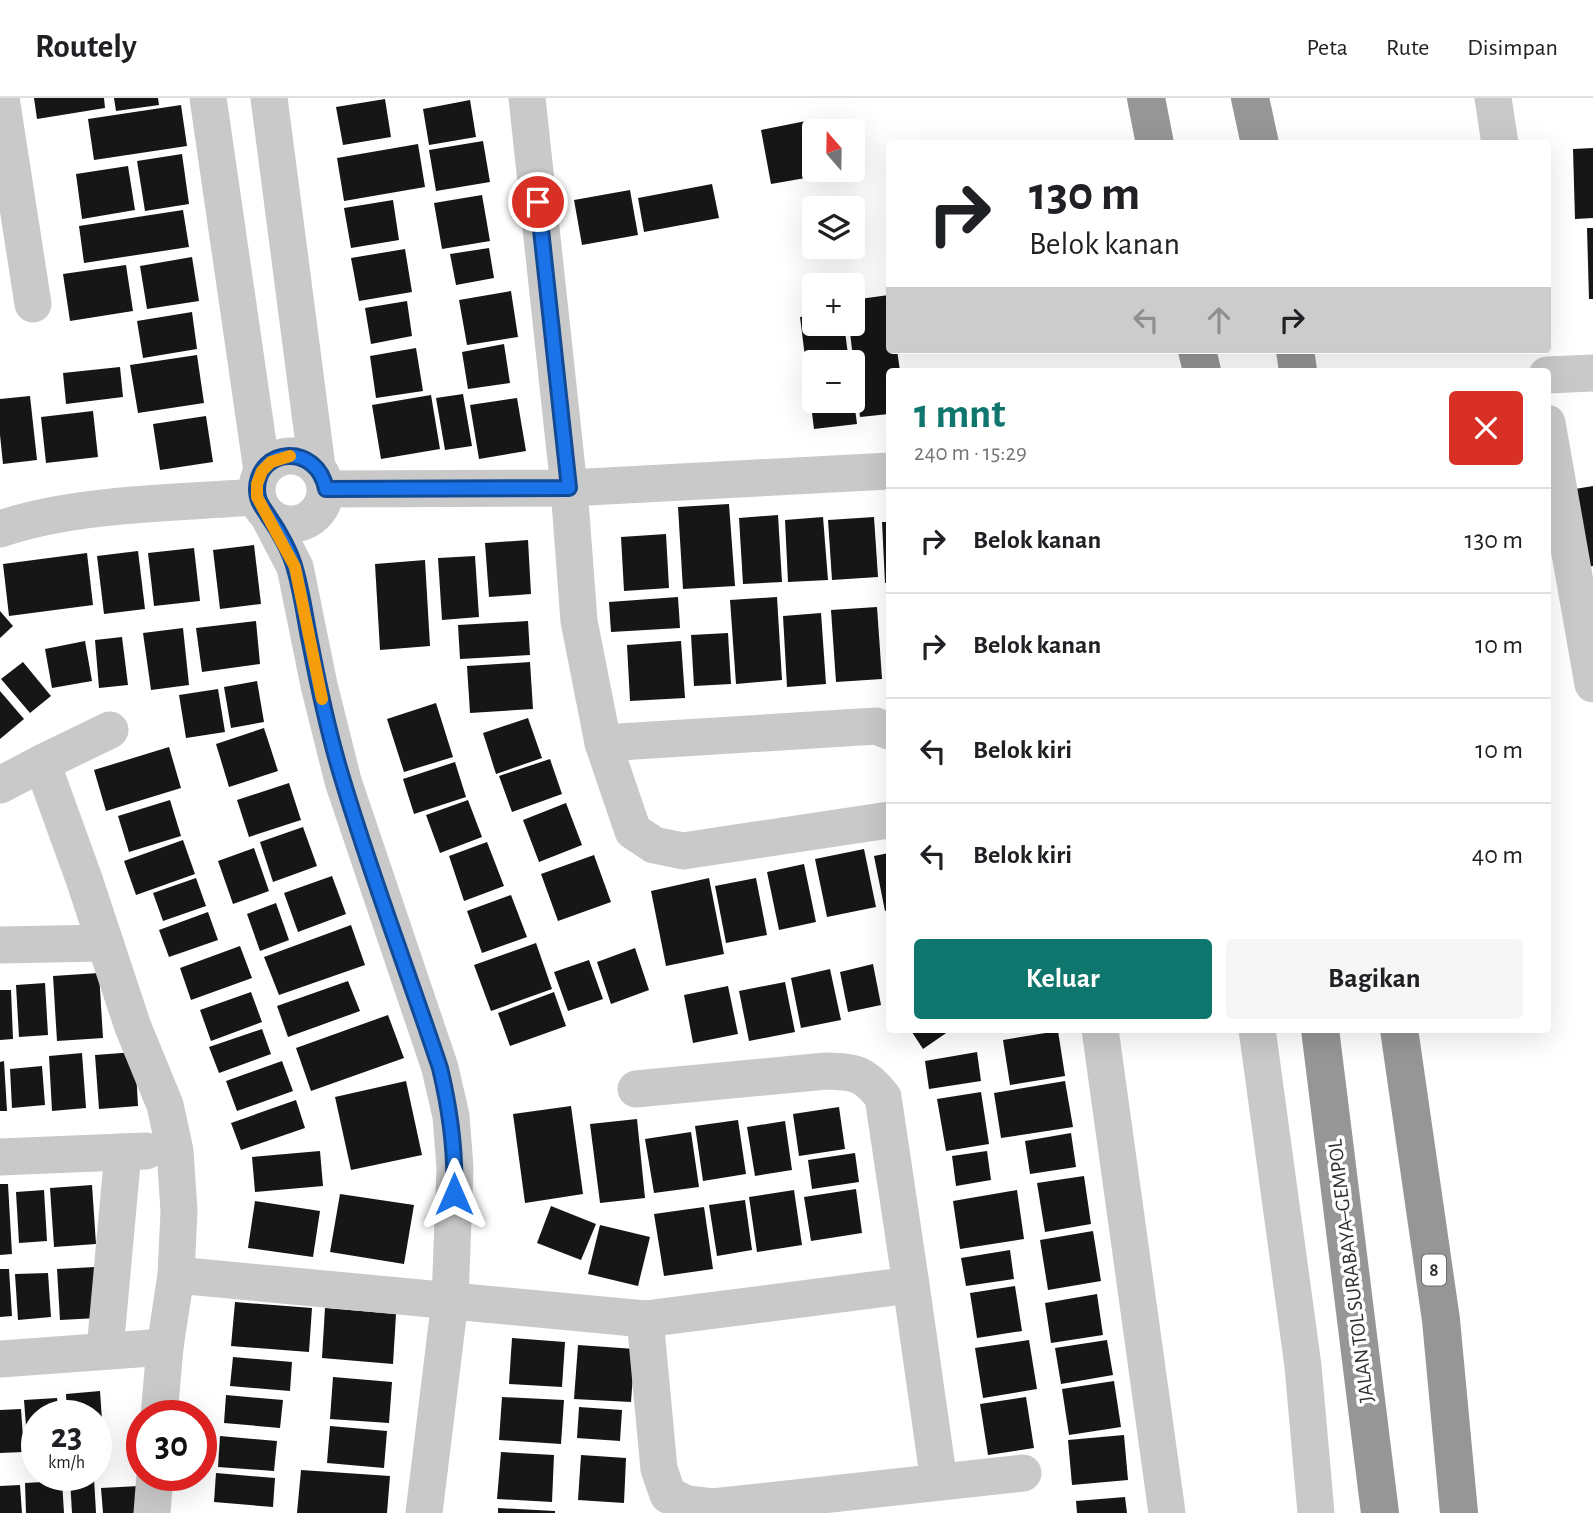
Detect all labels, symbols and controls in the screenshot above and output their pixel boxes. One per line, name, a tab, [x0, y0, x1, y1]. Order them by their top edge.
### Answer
text: Routely	[35, 31, 137, 64]
text: Peta	[1307, 36, 1348, 60]
text: Rute	[1386, 36, 1429, 60]
text: Disimpan	[1467, 36, 1558, 60]
north arrow	[802, 119, 864, 182]
map controls	[802, 119, 865, 413]
icon: right	[914, 168, 1005, 259]
text: 130 m	[1029, 170, 1140, 219]
pin	[508, 172, 568, 232]
icon: arrive	[519, 183, 557, 221]
button: layers	[802, 196, 865, 259]
text: Belok kanan	[1029, 228, 1180, 260]
button: +	[802, 273, 865, 336]
icon: left	[1127, 301, 1165, 339]
icon: ahead	[1200, 301, 1238, 339]
icon: right	[1273, 301, 1311, 339]
button: −	[802, 350, 865, 413]
button: close	[1449, 391, 1523, 465]
text: 1 mnt	[914, 393, 1006, 435]
text: 240 m · 15:29	[914, 442, 1027, 465]
icon: right	[914, 522, 952, 560]
text: Belok kanan	[973, 527, 1101, 553]
text: 130 m	[1465, 527, 1523, 553]
icon: right	[914, 627, 952, 665]
text: Belok kanan	[973, 632, 1101, 658]
text: 10 m	[1475, 632, 1523, 658]
icon: left	[914, 732, 952, 770]
text: Belok kiri	[973, 737, 1072, 763]
text: 10 m	[1475, 737, 1523, 763]
icon: left	[914, 837, 952, 875]
text: Belok kiri	[973, 842, 1072, 868]
text: 40 m	[1472, 842, 1523, 868]
button: Keluar	[914, 939, 1212, 1019]
button: Bagikan	[1226, 939, 1523, 1019]
street label: JALAN TOL SURABAYA–GEMPOL	[1324, 1138, 1378, 1404]
position arrow	[417, 1157, 491, 1231]
road number: 8	[1422, 1254, 1446, 1286]
speed limit sign: 30	[126, 1400, 217, 1491]
text: 23	[51, 1419, 82, 1454]
text: km/h	[48, 1454, 85, 1472]

